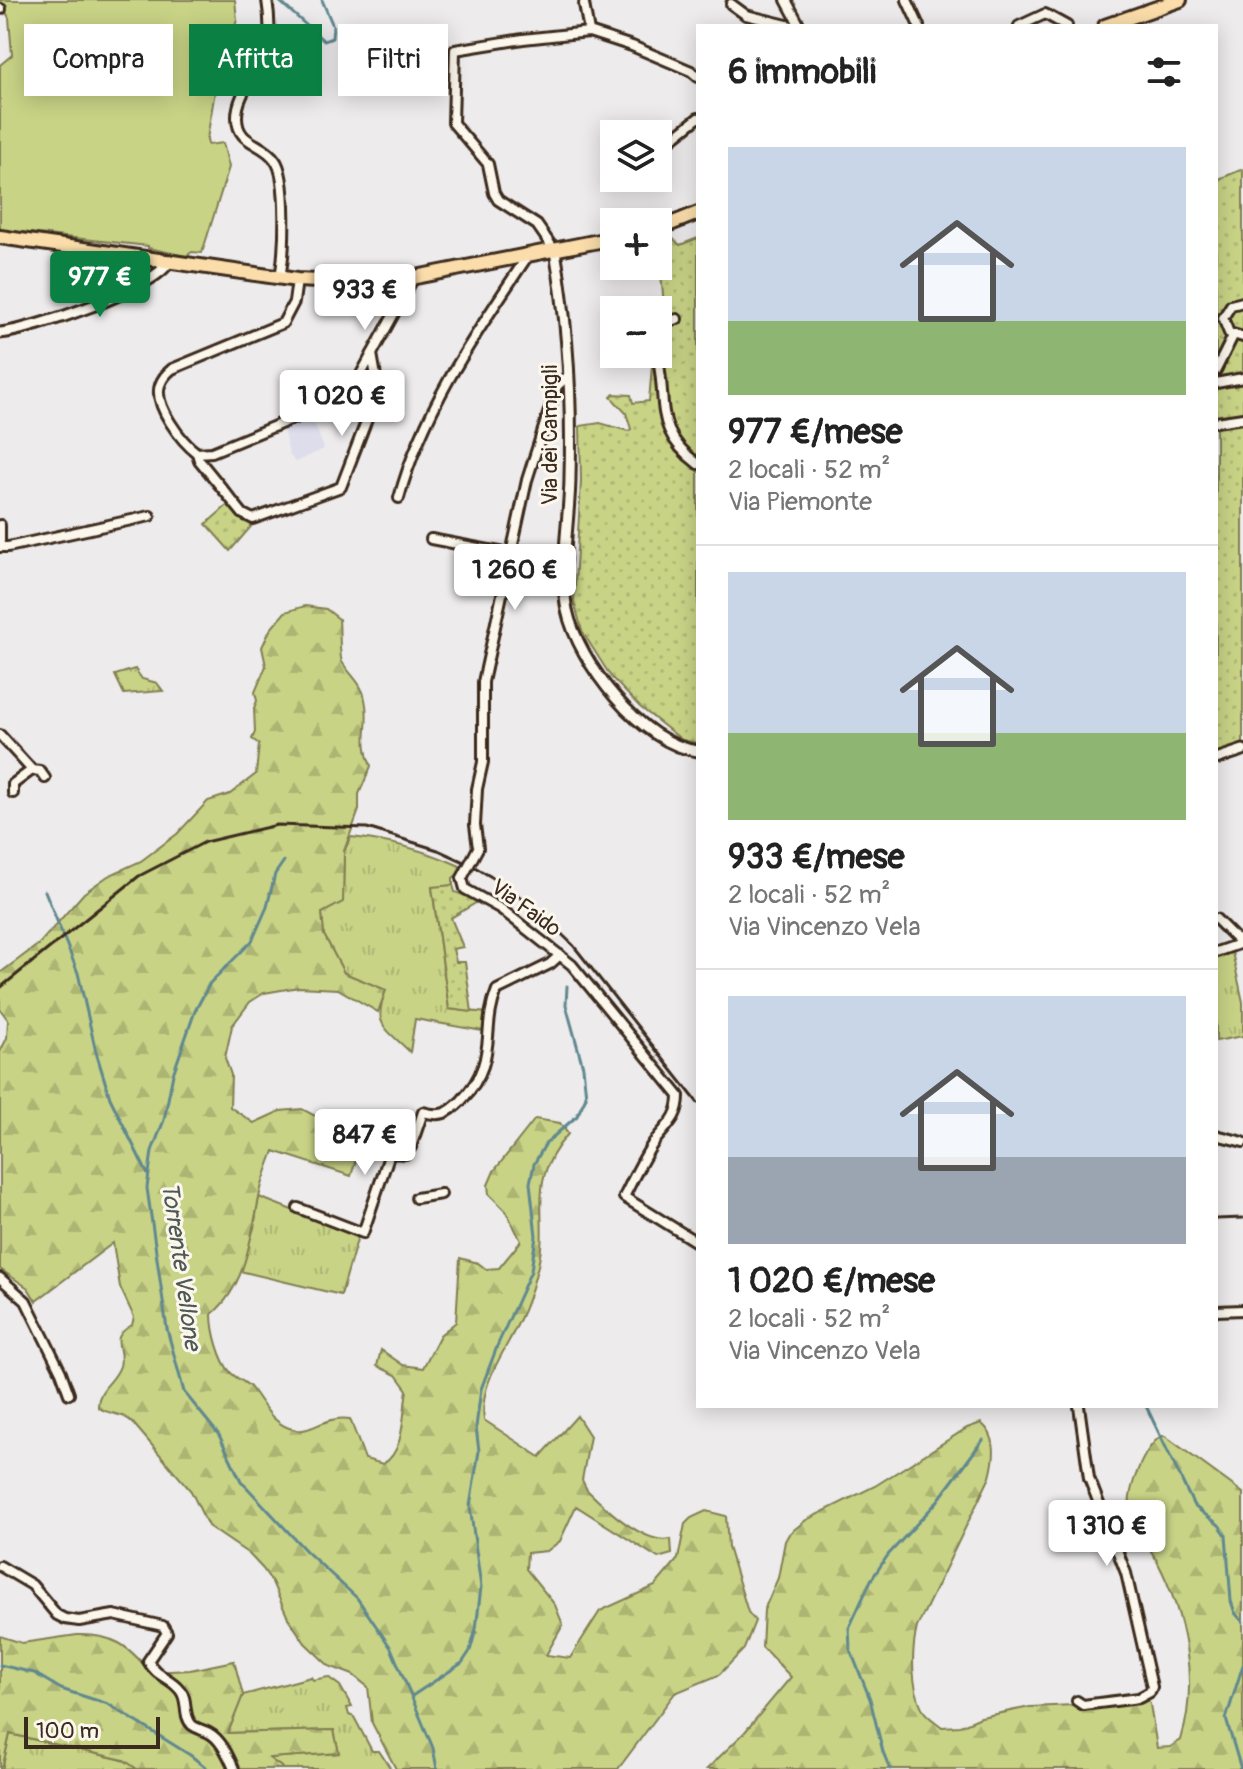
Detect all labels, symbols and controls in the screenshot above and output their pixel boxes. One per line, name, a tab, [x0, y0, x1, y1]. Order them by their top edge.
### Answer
chip: Compra	[24, 24, 173, 96]
chip: Affitta	[189, 24, 322, 96]
chip: Filtri	[338, 24, 448, 96]
icon: filters	[1142, 50, 1186, 94]
text: 6 immobili	[728, 51, 876, 94]
map controls	[600, 120, 672, 368]
button: layers	[600, 120, 672, 192]
icon: home	[885, 199, 1029, 343]
button: +	[600, 208, 672, 280]
pin: 977 €	[44, 251, 156, 319]
text: 977 €	[68, 261, 132, 293]
pin: 933 €	[309, 264, 421, 332]
text: 933 €	[332, 274, 398, 306]
button: −	[600, 296, 672, 368]
street label: Via dei Campigli	[536, 365, 564, 505]
pin: 1 020 €	[268, 370, 416, 438]
text: 1 020 €	[298, 380, 386, 412]
text: 977 €/mese	[728, 411, 902, 454]
text: 2 locali · 52 m²	[728, 454, 890, 486]
text: Via Piemonte	[728, 486, 872, 518]
pin: 1 260 €	[441, 544, 589, 612]
text: 1 260 €	[472, 554, 558, 586]
icon: home	[885, 624, 1029, 768]
text: 933 €/mese	[728, 836, 904, 879]
street label: Via Faido	[485, 873, 567, 943]
text: 2 locali · 52 m²	[728, 879, 890, 911]
text: Via Vincenzo Vela	[728, 911, 921, 943]
icon: home	[885, 1048, 1029, 1192]
pin: 847 €	[309, 1109, 421, 1177]
text: 847 €	[333, 1119, 397, 1151]
water label: Torrente Vellone	[155, 1180, 207, 1354]
text: 1 020 €/mese	[728, 1260, 935, 1303]
text: 2 locali · 52 m²	[728, 1303, 890, 1335]
text: Via Vincenzo Vela	[728, 1335, 921, 1367]
pin: 1 310 €	[1033, 1500, 1181, 1568]
text: 1 310 €	[1066, 1510, 1148, 1542]
scale bar	[24, 1713, 160, 1749]
text: 100 m	[36, 1717, 99, 1745]

